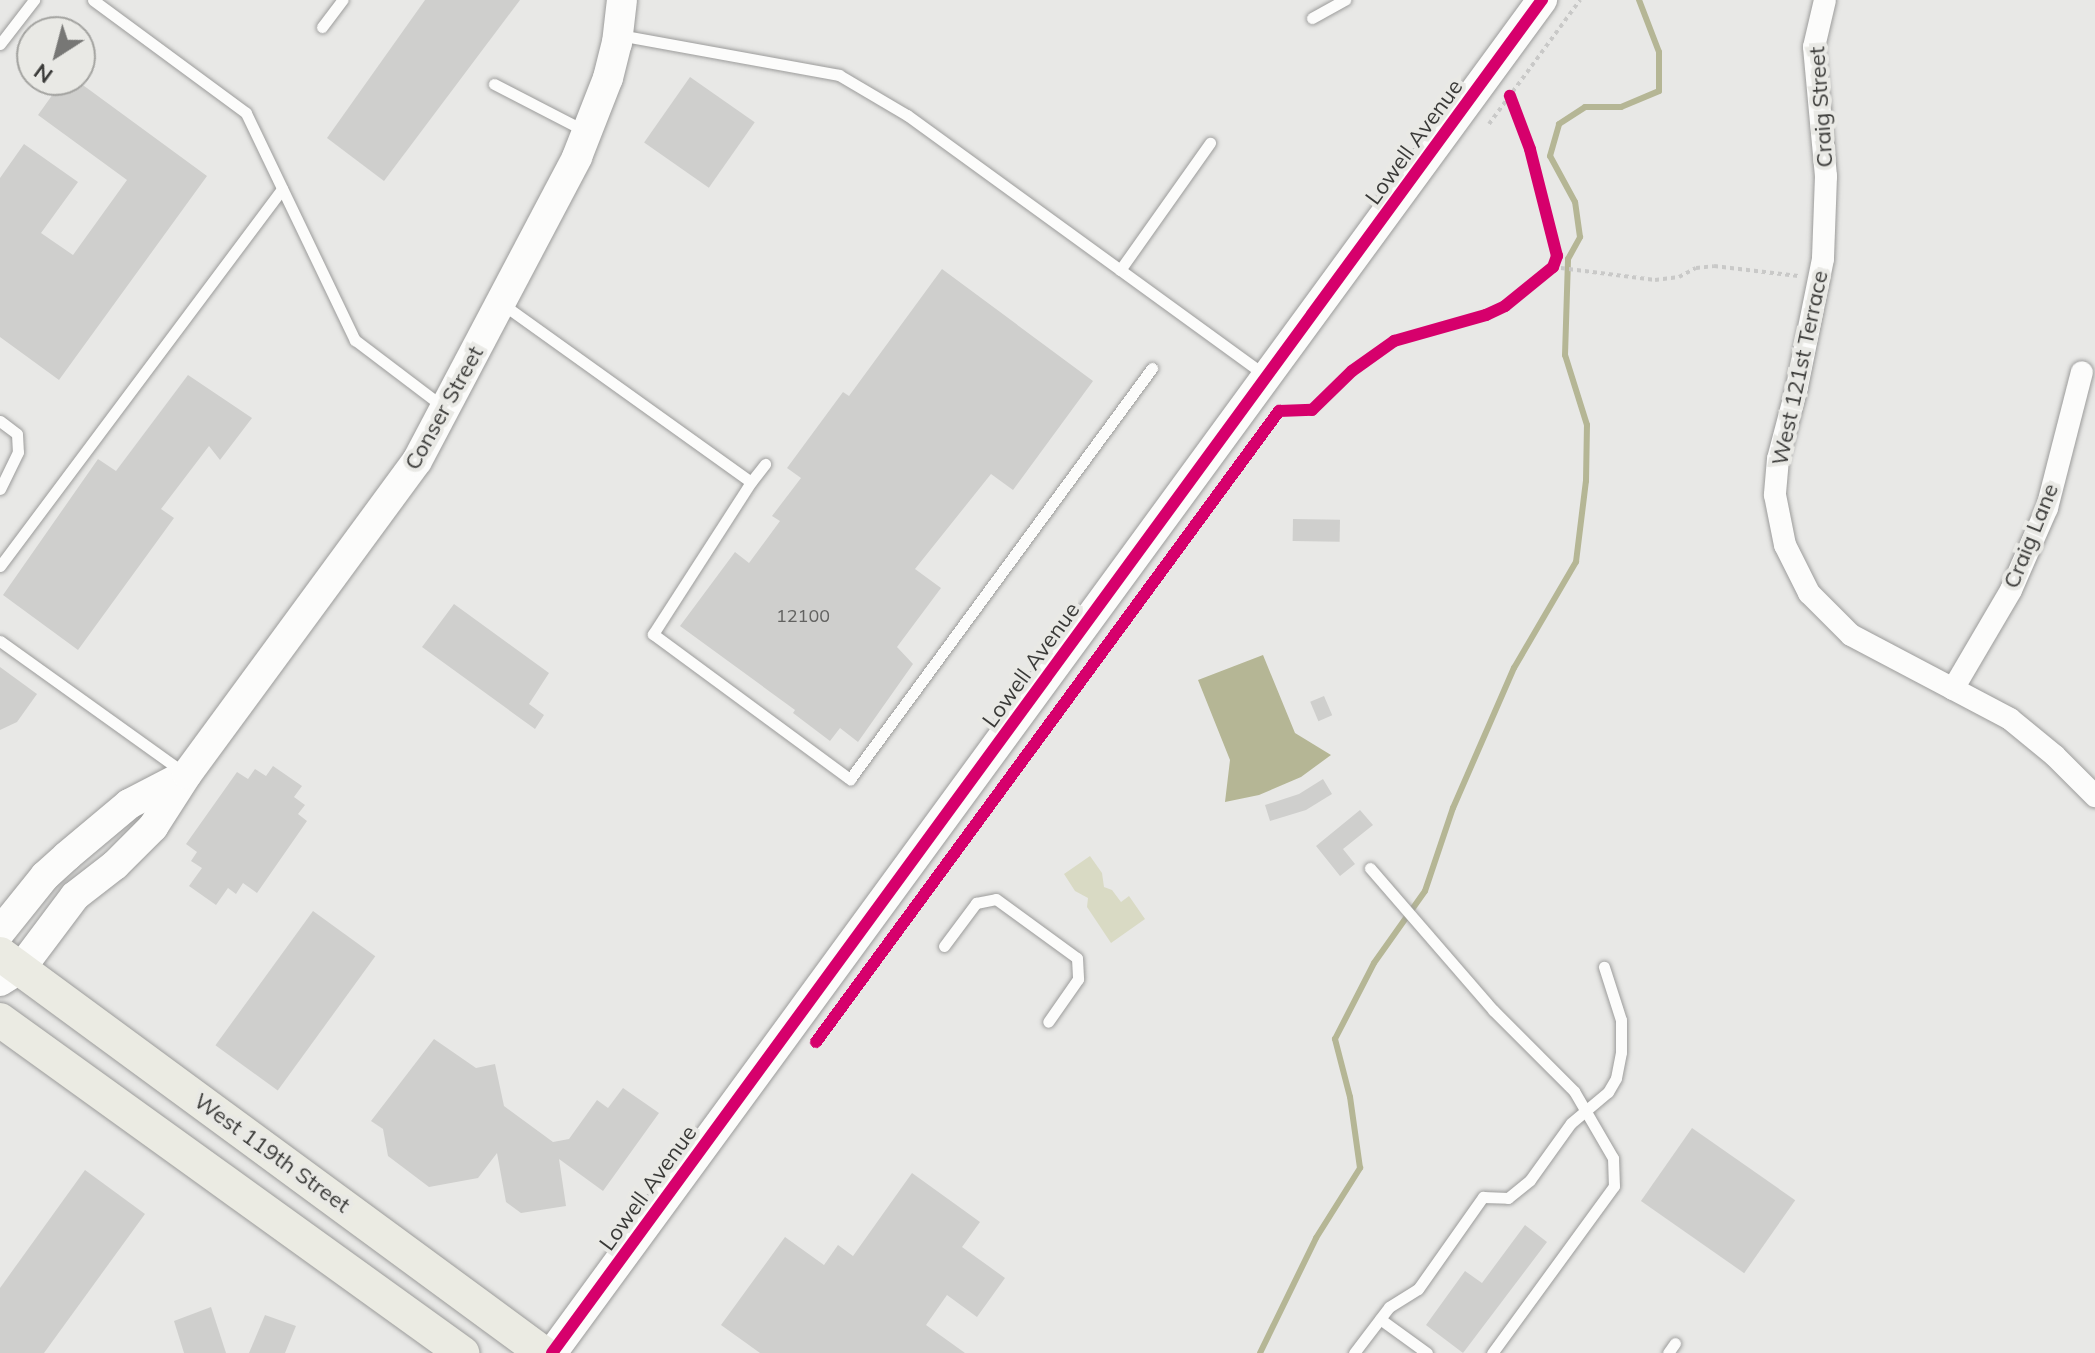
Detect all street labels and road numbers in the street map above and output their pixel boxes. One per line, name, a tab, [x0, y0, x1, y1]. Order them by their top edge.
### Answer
street label: Craig Street	[1804, 46, 1838, 168]
street label: Lowell Avenue	[1360, 74, 1468, 210]
street label: West 121st Terrace	[1766, 268, 1834, 468]
street label: Conser Street	[399, 342, 489, 474]
street label: Craig Lane	[1998, 480, 2064, 592]
street label: Lowell Avenue	[977, 597, 1085, 733]
street label: West 119th Street	[189, 1088, 355, 1218]
street label: Lowell Avenue	[594, 1120, 702, 1256]

